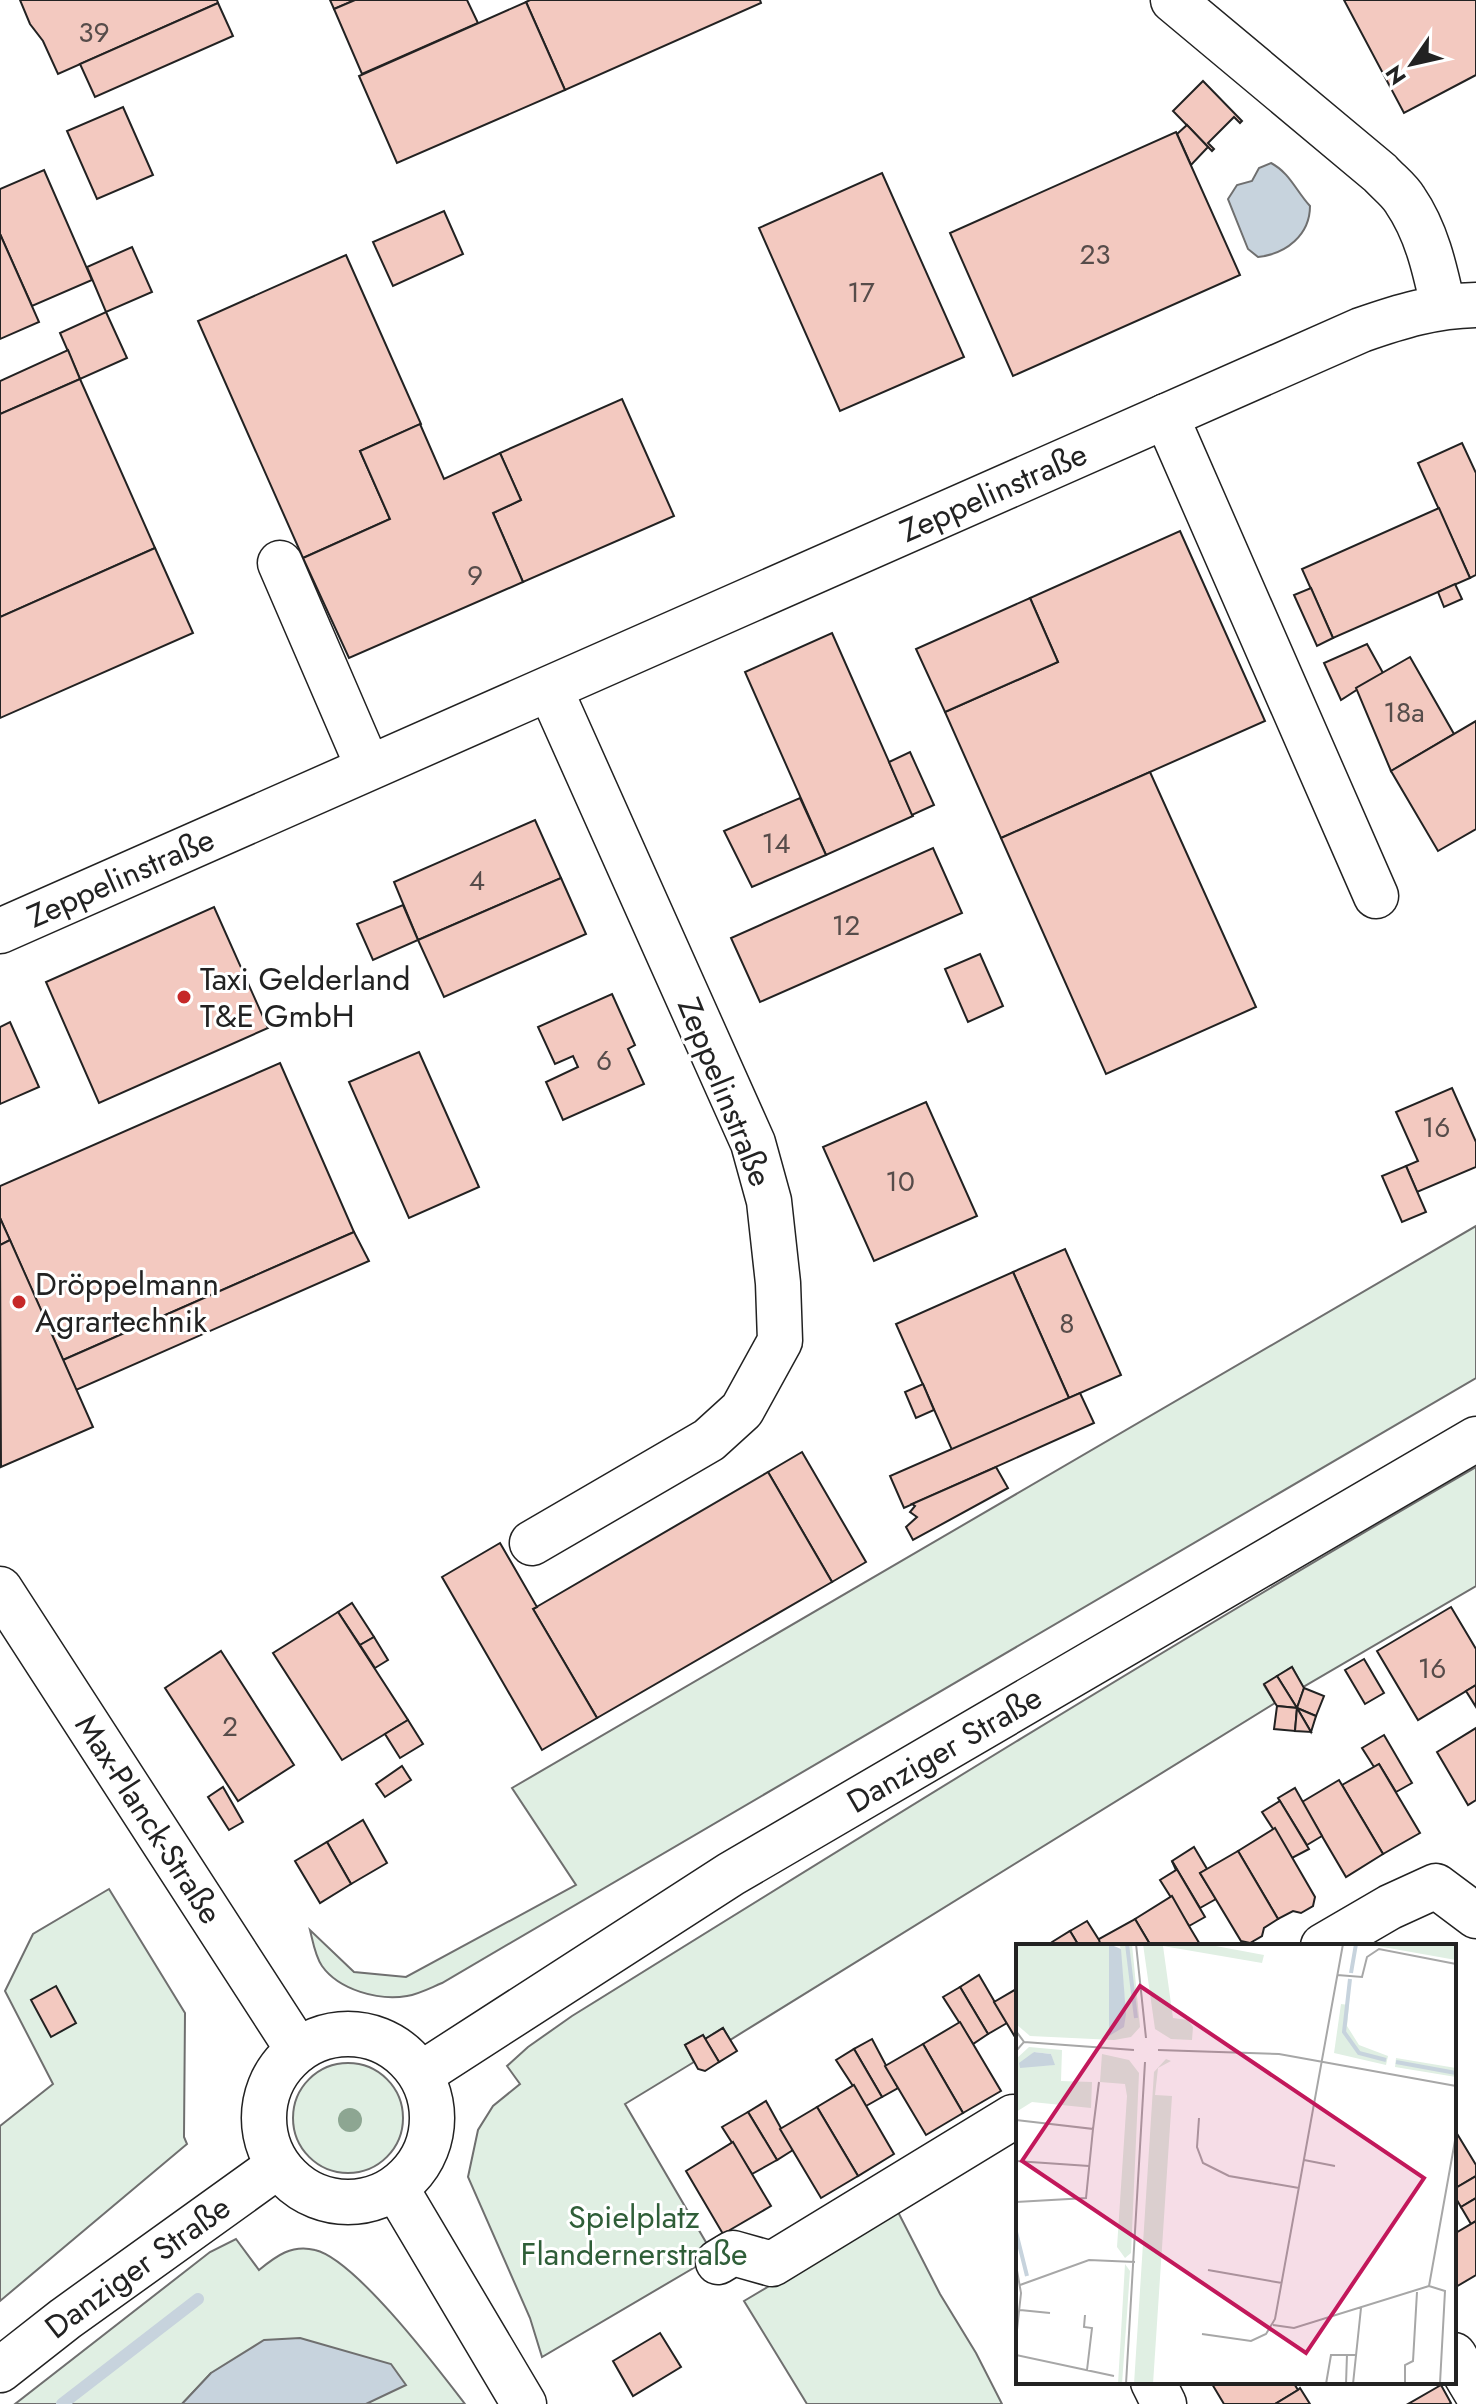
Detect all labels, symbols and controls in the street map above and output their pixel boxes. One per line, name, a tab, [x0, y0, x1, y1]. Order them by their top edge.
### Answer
house number: 39	[78, 12, 110, 53]
north arrow	[1372, 24, 1452, 104]
text: N	[1377, 59, 1414, 91]
house number: 23	[1079, 234, 1111, 275]
house number: 17	[847, 272, 875, 313]
street label: Zeppelinstraße	[893, 431, 1094, 554]
house number: 9	[467, 555, 483, 596]
house number: 18a	[1383, 692, 1425, 733]
street label: Zeppelinstraße	[20, 816, 222, 939]
house number: 14	[762, 823, 790, 864]
house number: 4	[469, 860, 485, 901]
house number: 12	[832, 905, 860, 946]
place label: Taxi Gelderland T&E GmbH	[200, 956, 411, 1039]
marker: Taxi Gelderland T&E GmbH	[175, 988, 193, 1006]
street label: Zeppelinstraße	[666, 991, 784, 1193]
house number: 6	[596, 1040, 612, 1081]
house number: 16	[1422, 1107, 1450, 1148]
house number: 10	[885, 1161, 915, 1202]
place label: Dröppelmann Agrartechnik	[35, 1261, 219, 1344]
marker: Dröppelmann Agrartechnik	[10, 1293, 28, 1311]
house number: 8	[1059, 1303, 1075, 1344]
house number: 16	[1418, 1648, 1446, 1689]
street label: Danziger Straße	[838, 1674, 1050, 1824]
street label: Max-Planck-Straße	[64, 1705, 233, 1933]
house number: 2	[222, 1706, 238, 1747]
inset map	[1016, 1944, 1456, 2384]
street label: Danziger Straße	[35, 2184, 240, 2349]
park label: Spielplatz Flandernerstraße	[520, 2194, 748, 2277]

